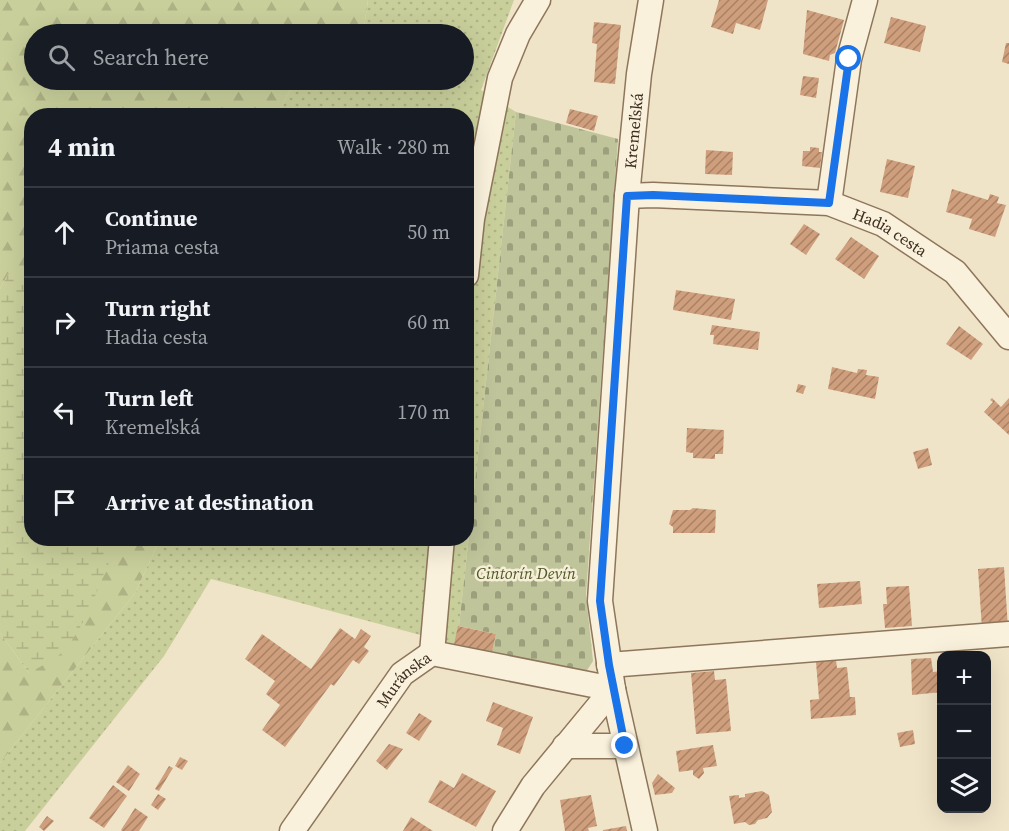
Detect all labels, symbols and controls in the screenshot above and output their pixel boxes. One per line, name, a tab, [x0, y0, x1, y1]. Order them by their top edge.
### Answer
search box	[24, 24, 474, 90]
icon: search	[45, 41, 78, 74]
text: Search here	[93, 42, 209, 72]
route start	[835, 45, 861, 71]
street label: Kremeľská	[619, 91, 648, 170]
text: 4 min	[48, 129, 115, 165]
text: Walk · 280 m	[337, 133, 450, 161]
street label: Hadia cesta	[850, 202, 932, 262]
text: Continue	[105, 203, 198, 233]
icon: ahead	[48, 216, 81, 249]
text: 50 m	[407, 218, 450, 246]
text: Priama cesta	[105, 233, 219, 261]
text: Turn right	[105, 293, 210, 323]
icon: right	[48, 306, 81, 339]
text: 60 m	[407, 308, 450, 336]
text: Hadia cesta	[105, 323, 208, 351]
text: Turn left	[105, 383, 193, 413]
icon: left	[48, 396, 81, 429]
text: 170 m	[397, 398, 450, 426]
text: Kremeľská	[105, 413, 200, 441]
icon: arrive	[48, 486, 81, 519]
text: Arrive at destination	[105, 487, 314, 517]
park label: Cintorín Devín	[476, 562, 576, 584]
street label: Muránska	[371, 646, 436, 712]
map controls	[937, 651, 991, 813]
button: +	[937, 651, 991, 705]
button: −	[937, 705, 991, 759]
route end	[611, 732, 637, 758]
button: layers	[937, 759, 991, 813]

